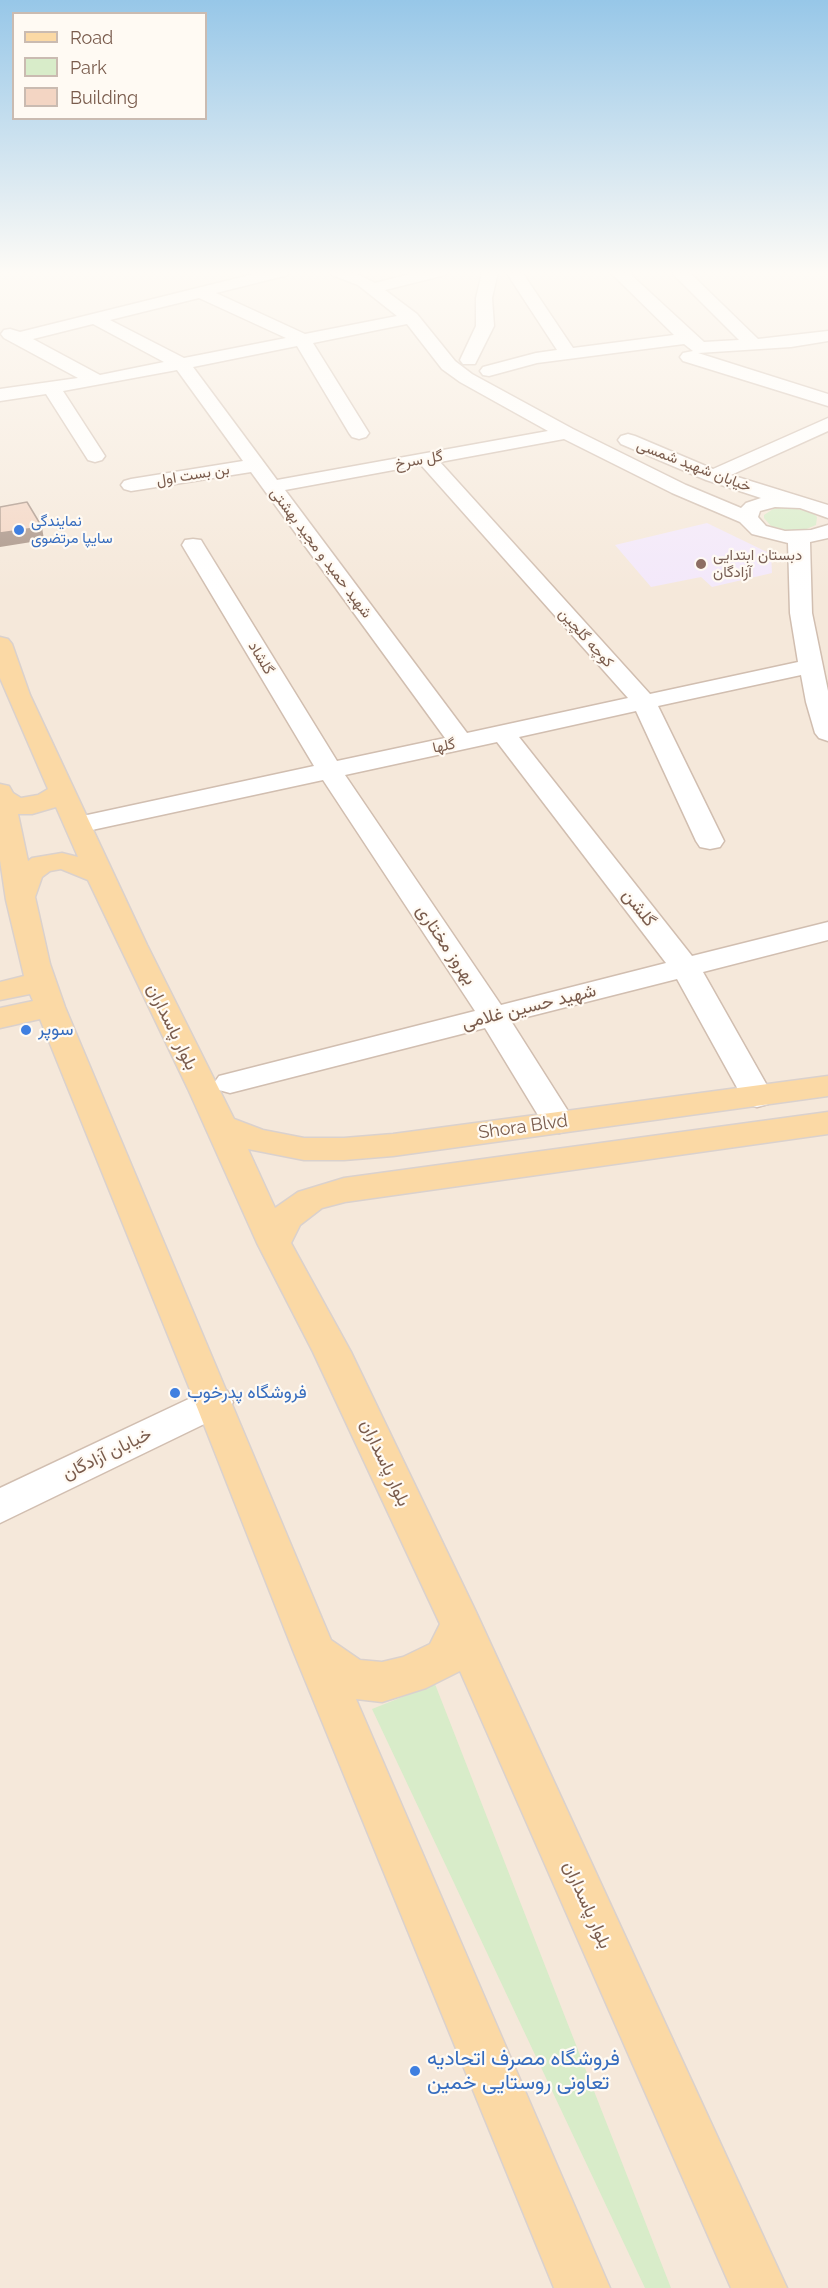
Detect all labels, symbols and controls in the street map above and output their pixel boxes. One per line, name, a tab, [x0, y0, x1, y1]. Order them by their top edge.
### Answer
legend	[12, 12, 207, 120]
text: Road	[70, 27, 113, 48]
text: Park	[70, 57, 107, 78]
text: Building	[70, 87, 138, 108]
street label: خیابان شهید شمسی	[634, 436, 754, 496]
street label: گل سرخ	[394, 447, 444, 473]
street label: بن بست اول	[155, 460, 231, 490]
street label: شهید حمید و مجید بهشتی	[266, 484, 376, 622]
place label: نمایندگی سایپا مرتضوی	[31, 512, 113, 547]
marker: نمایندگی سایپا مرتضوی	[12, 523, 26, 537]
place label: دبستان ابتدایی آزادگان	[713, 546, 802, 581]
marker: دبستان ابتدایی آزادگان	[694, 557, 708, 571]
street label: کوچه گلچین	[555, 605, 617, 671]
street label: گلشاد	[244, 638, 278, 678]
street label: گلها	[431, 735, 457, 757]
street label: گلشن	[618, 885, 660, 931]
street label: بهروز مختاری	[411, 901, 481, 989]
street label: بلوار پاسداران	[142, 980, 202, 1074]
street label: شهید حسین غلامی	[460, 980, 598, 1034]
place label: سوپر	[38, 1019, 73, 1041]
marker: سوپر	[19, 1023, 33, 1037]
street label: Shora Blvd	[477, 1110, 569, 1144]
place label: فروشگاه پدرخوب	[187, 1382, 307, 1404]
marker: فروشگاه پدرخوب	[168, 1386, 182, 1400]
street label: بلوار پاسداران	[355, 1416, 415, 1510]
street label: خیابان آزادگان	[59, 1423, 155, 1485]
street label: بلوار پاسداران	[558, 1858, 616, 1952]
place label: فروشگاه مصرف اتحادیه تعاونی روستایی خمین	[427, 2046, 620, 2096]
marker: فروشگاه مصرف اتحادیه تعاونی روستایی خمین	[408, 2064, 422, 2078]

